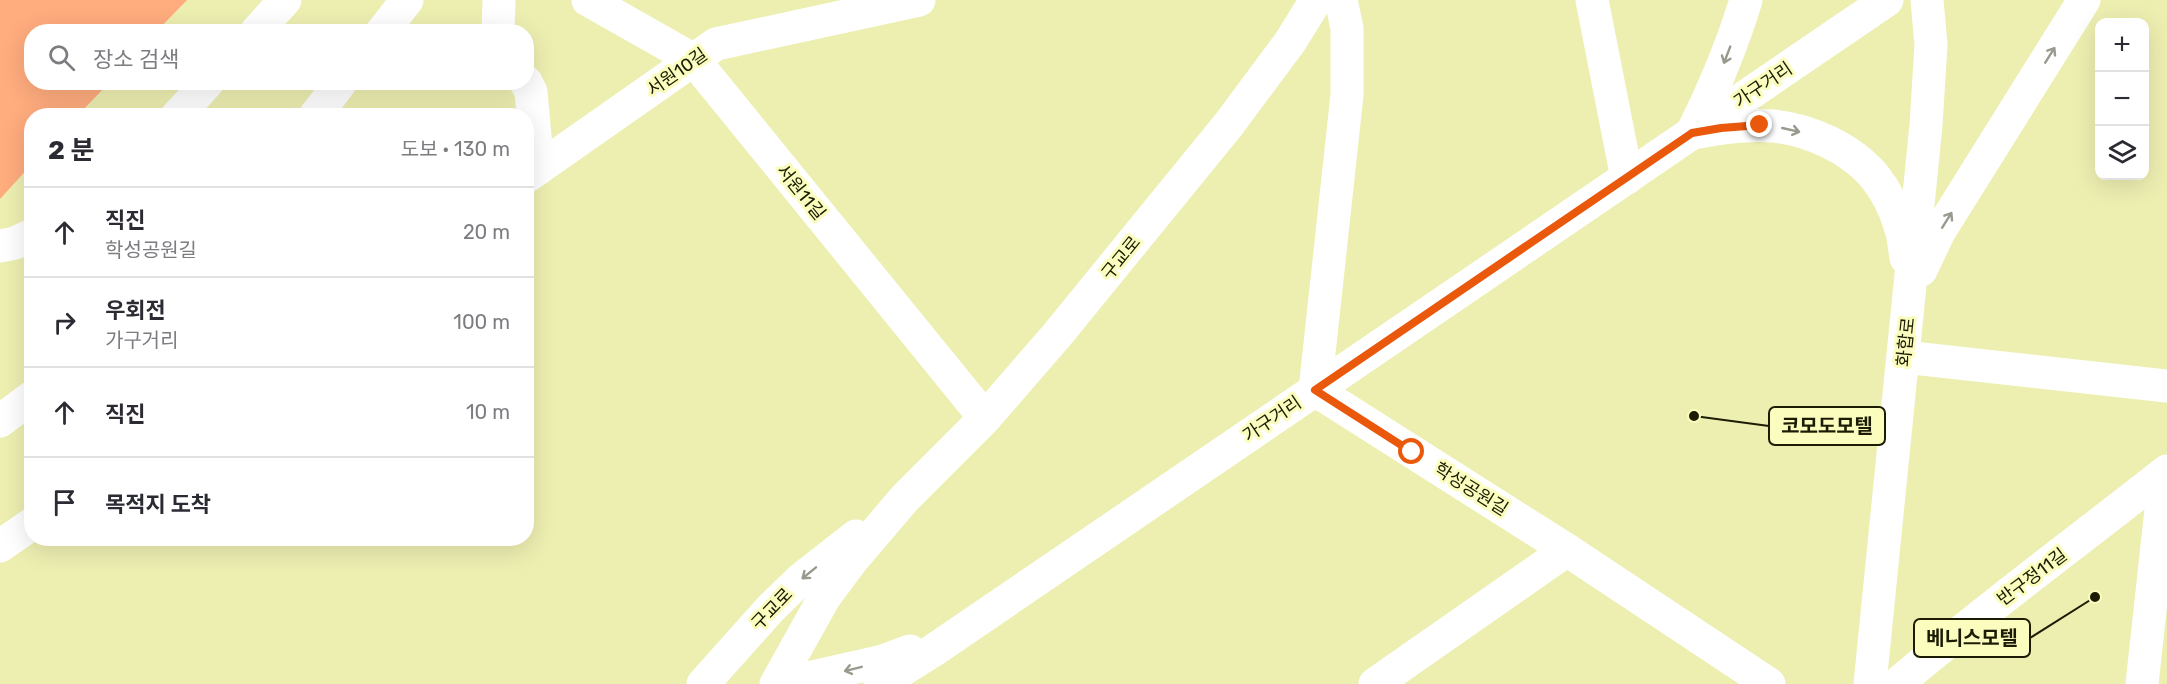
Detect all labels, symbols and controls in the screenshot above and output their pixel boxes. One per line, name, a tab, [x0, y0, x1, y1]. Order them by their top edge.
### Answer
map controls	[2095, 18, 2149, 180]
button: +	[2095, 18, 2149, 72]
search box	[24, 24, 534, 90]
icon: search	[45, 41, 78, 74]
street label: 서원10길	[643, 43, 711, 101]
text: 장소 검색	[93, 46, 179, 73]
one-way arrow	[1721, 46, 1732, 64]
one-way arrow	[2044, 46, 2057, 63]
street label: 가구거리	[1729, 57, 1797, 113]
button: −	[2095, 72, 2149, 126]
route end	[1746, 111, 1772, 137]
one-way arrow	[1781, 124, 1800, 136]
button: layers	[2095, 126, 2149, 180]
text: 2 분	[48, 135, 94, 166]
text: 도보 · 130 m	[401, 137, 510, 161]
street label: 서원11길	[772, 160, 830, 224]
text: 직진	[105, 207, 145, 234]
one-way arrow	[1941, 212, 1953, 229]
icon: ahead	[48, 216, 81, 249]
text: 20 m	[463, 220, 510, 244]
street label: 구교로	[1097, 232, 1145, 284]
text: 학성공원길	[105, 238, 197, 262]
text: 우회전	[105, 297, 166, 324]
icon: right	[48, 306, 81, 339]
text: 100 m	[453, 310, 510, 334]
street label: 화합로	[1892, 316, 1920, 368]
text: 가구거리	[105, 328, 179, 352]
street label: 가구거리	[1238, 391, 1306, 447]
icon: ahead	[48, 396, 81, 429]
text: 10 m	[466, 400, 510, 424]
text: 직진	[105, 401, 145, 428]
callout: 코모도모텔	[1769, 407, 1885, 445]
text: 코모도모텔	[1781, 414, 1873, 438]
route start	[1398, 438, 1424, 464]
street label: 학성공원길	[1430, 458, 1512, 520]
icon: arrive	[48, 486, 81, 519]
text: 목적지 도착	[105, 491, 211, 518]
street label: 반구정11길	[1993, 544, 2071, 610]
one-way arrow	[801, 566, 817, 579]
street label: 구교로	[747, 583, 797, 635]
callout: 베니스모텔	[1914, 619, 2030, 657]
text: 베니스모텔	[1926, 626, 2018, 650]
one-way arrow	[844, 663, 863, 675]

